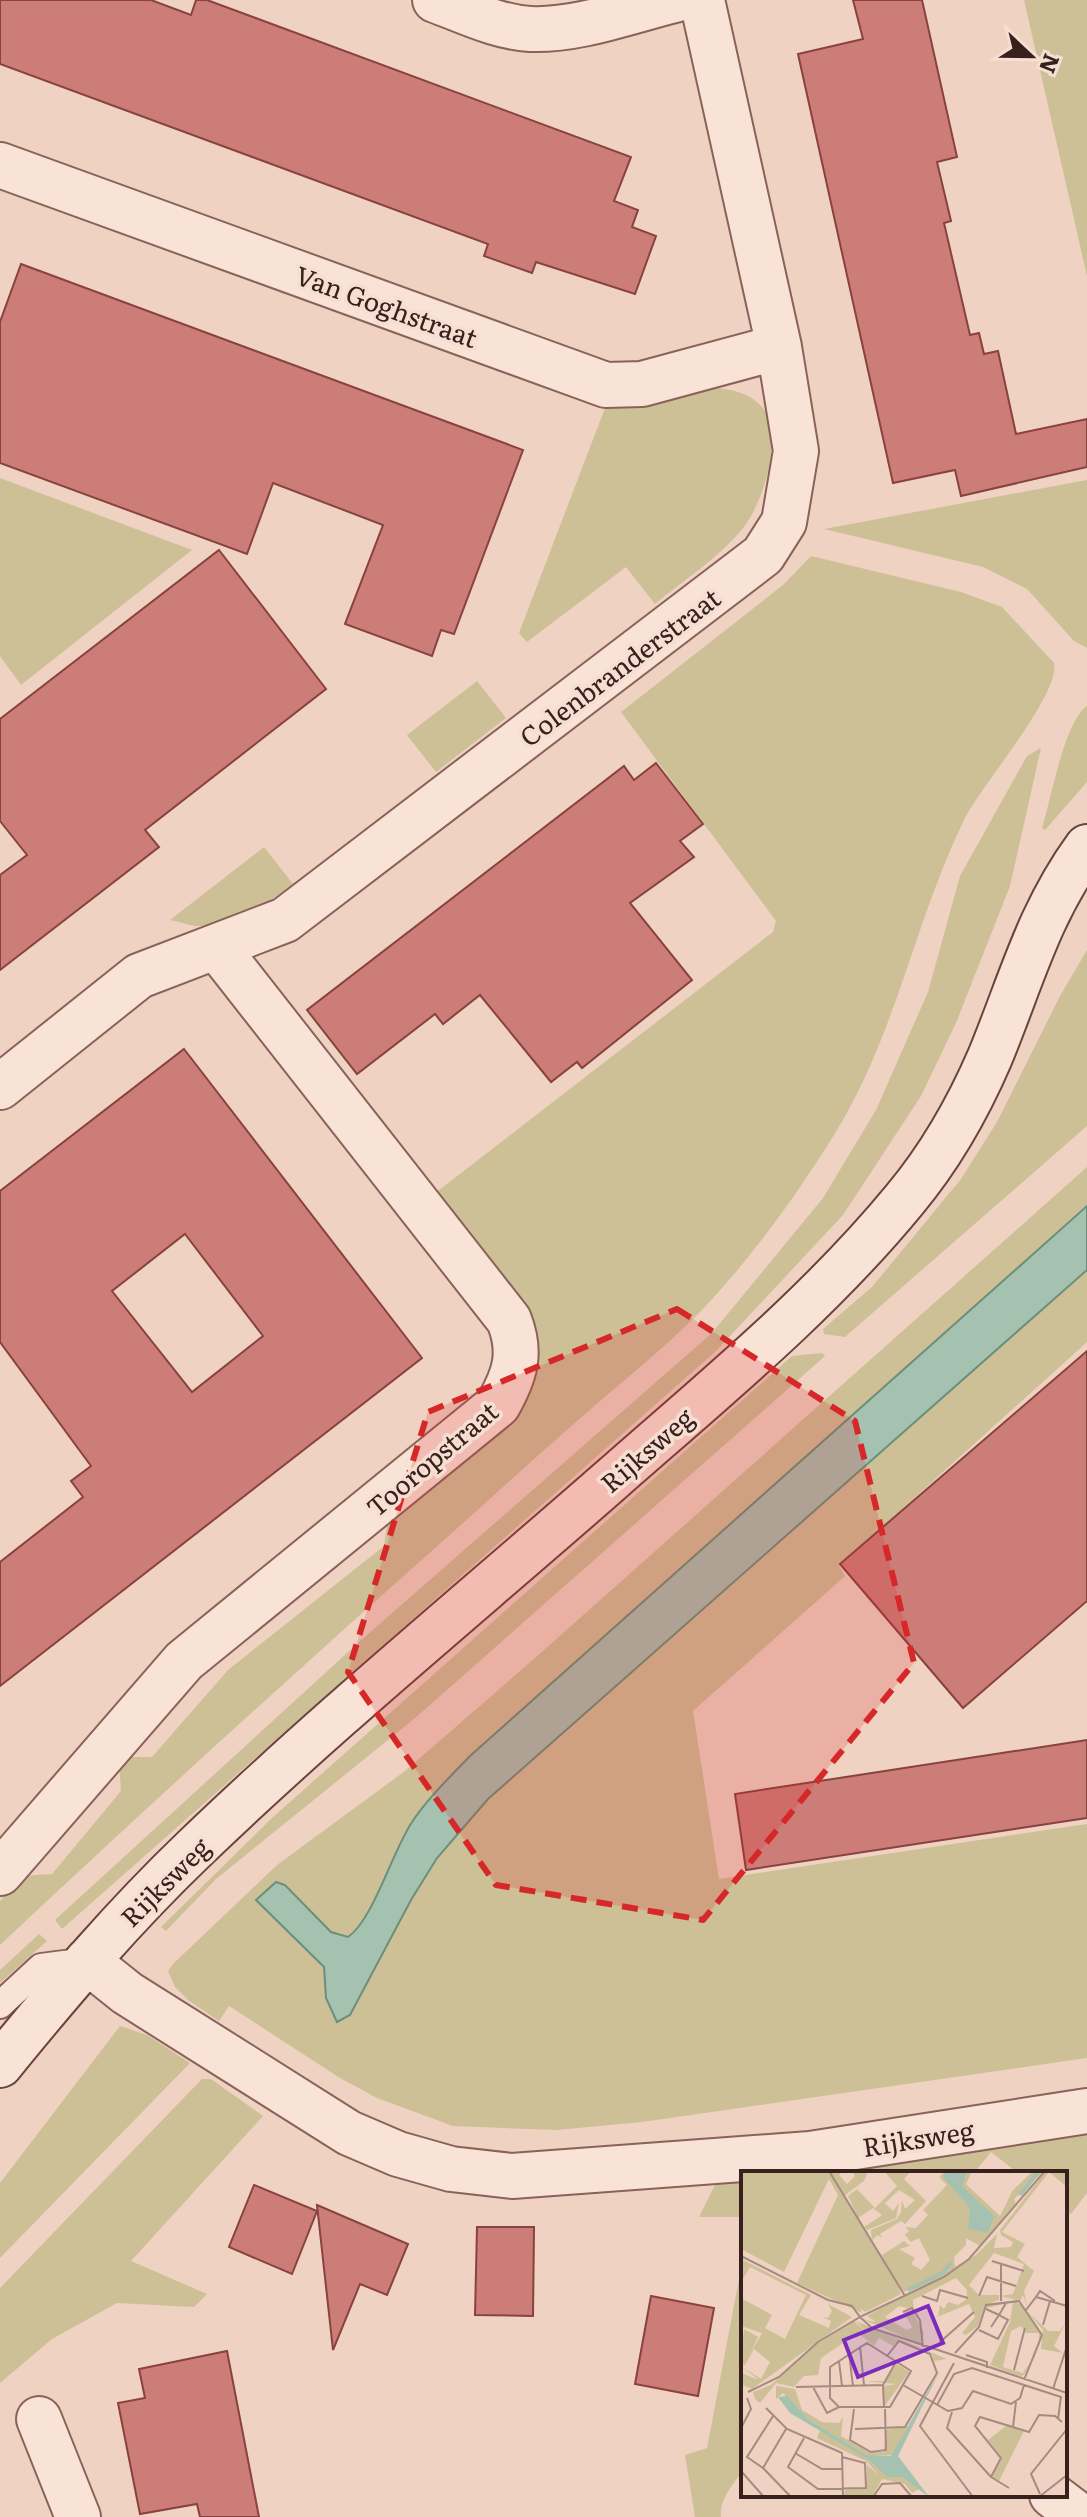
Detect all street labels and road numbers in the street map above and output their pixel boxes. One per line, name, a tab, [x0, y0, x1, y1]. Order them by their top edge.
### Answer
street label: Van Goghstraat	[291, 254, 484, 356]
street label: Colenbranderstraat	[510, 577, 728, 755]
street label: Tooropstraat	[357, 1391, 506, 1525]
street label: Rijksweg	[591, 1397, 702, 1501]
street label: Rijksweg	[110, 1827, 218, 1935]
street label: Rijksweg	[859, 2109, 977, 2165]

